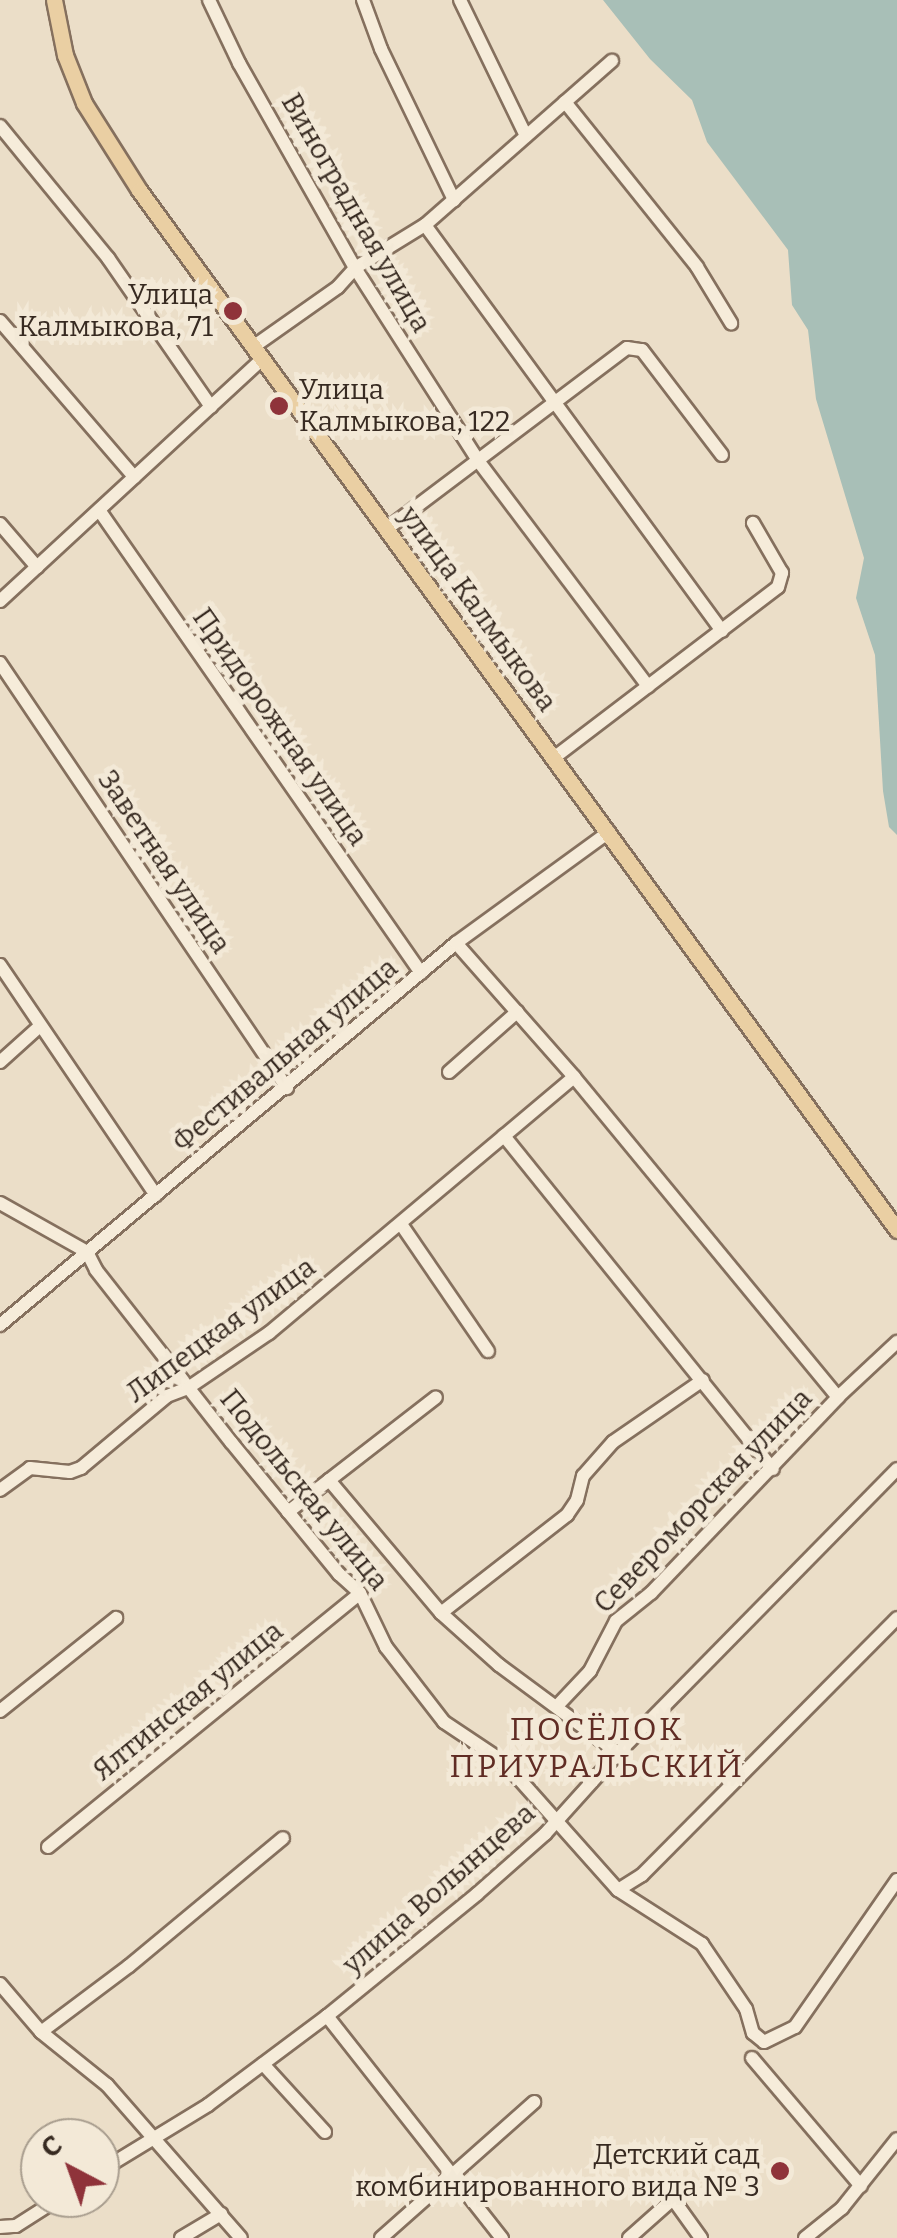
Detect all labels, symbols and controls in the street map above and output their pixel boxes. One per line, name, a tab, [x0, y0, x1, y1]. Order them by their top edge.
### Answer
street label: Виноградная улица	[274, 88, 438, 338]
place label: Улица Калмыкова, 71	[18, 278, 213, 344]
marker: Улица Калмыкова, 71	[222, 300, 244, 322]
place label: Улица Калмыкова, 122	[299, 373, 510, 439]
marker: Улица Калмыкова, 122	[268, 395, 290, 417]
street label: улица Калмыкова	[392, 500, 564, 718]
street label: Придорожная улица	[185, 602, 375, 852]
street label: Заветная улица	[90, 764, 238, 960]
street label: Фестивальная улица	[166, 951, 404, 1159]
street label: Липецкая улица	[120, 1250, 322, 1410]
street label: Североморская улица	[587, 1382, 819, 1620]
street label: Подольская улица	[213, 1383, 395, 1597]
street label: Ялтинская улица	[86, 1614, 290, 1788]
district label: ПОСЁЛОК ПРИУРАЛЬСКИЙ	[449, 1711, 745, 1786]
street label: улица Волынцева	[336, 1796, 542, 1982]
north arrow	[20, 2118, 120, 2218]
text: С	[34, 2128, 69, 2165]
place label: Детский сад комбинированного вида № 3	[355, 2138, 760, 2204]
marker: Детский сад комбинированного вида № 3	[769, 2160, 791, 2182]

